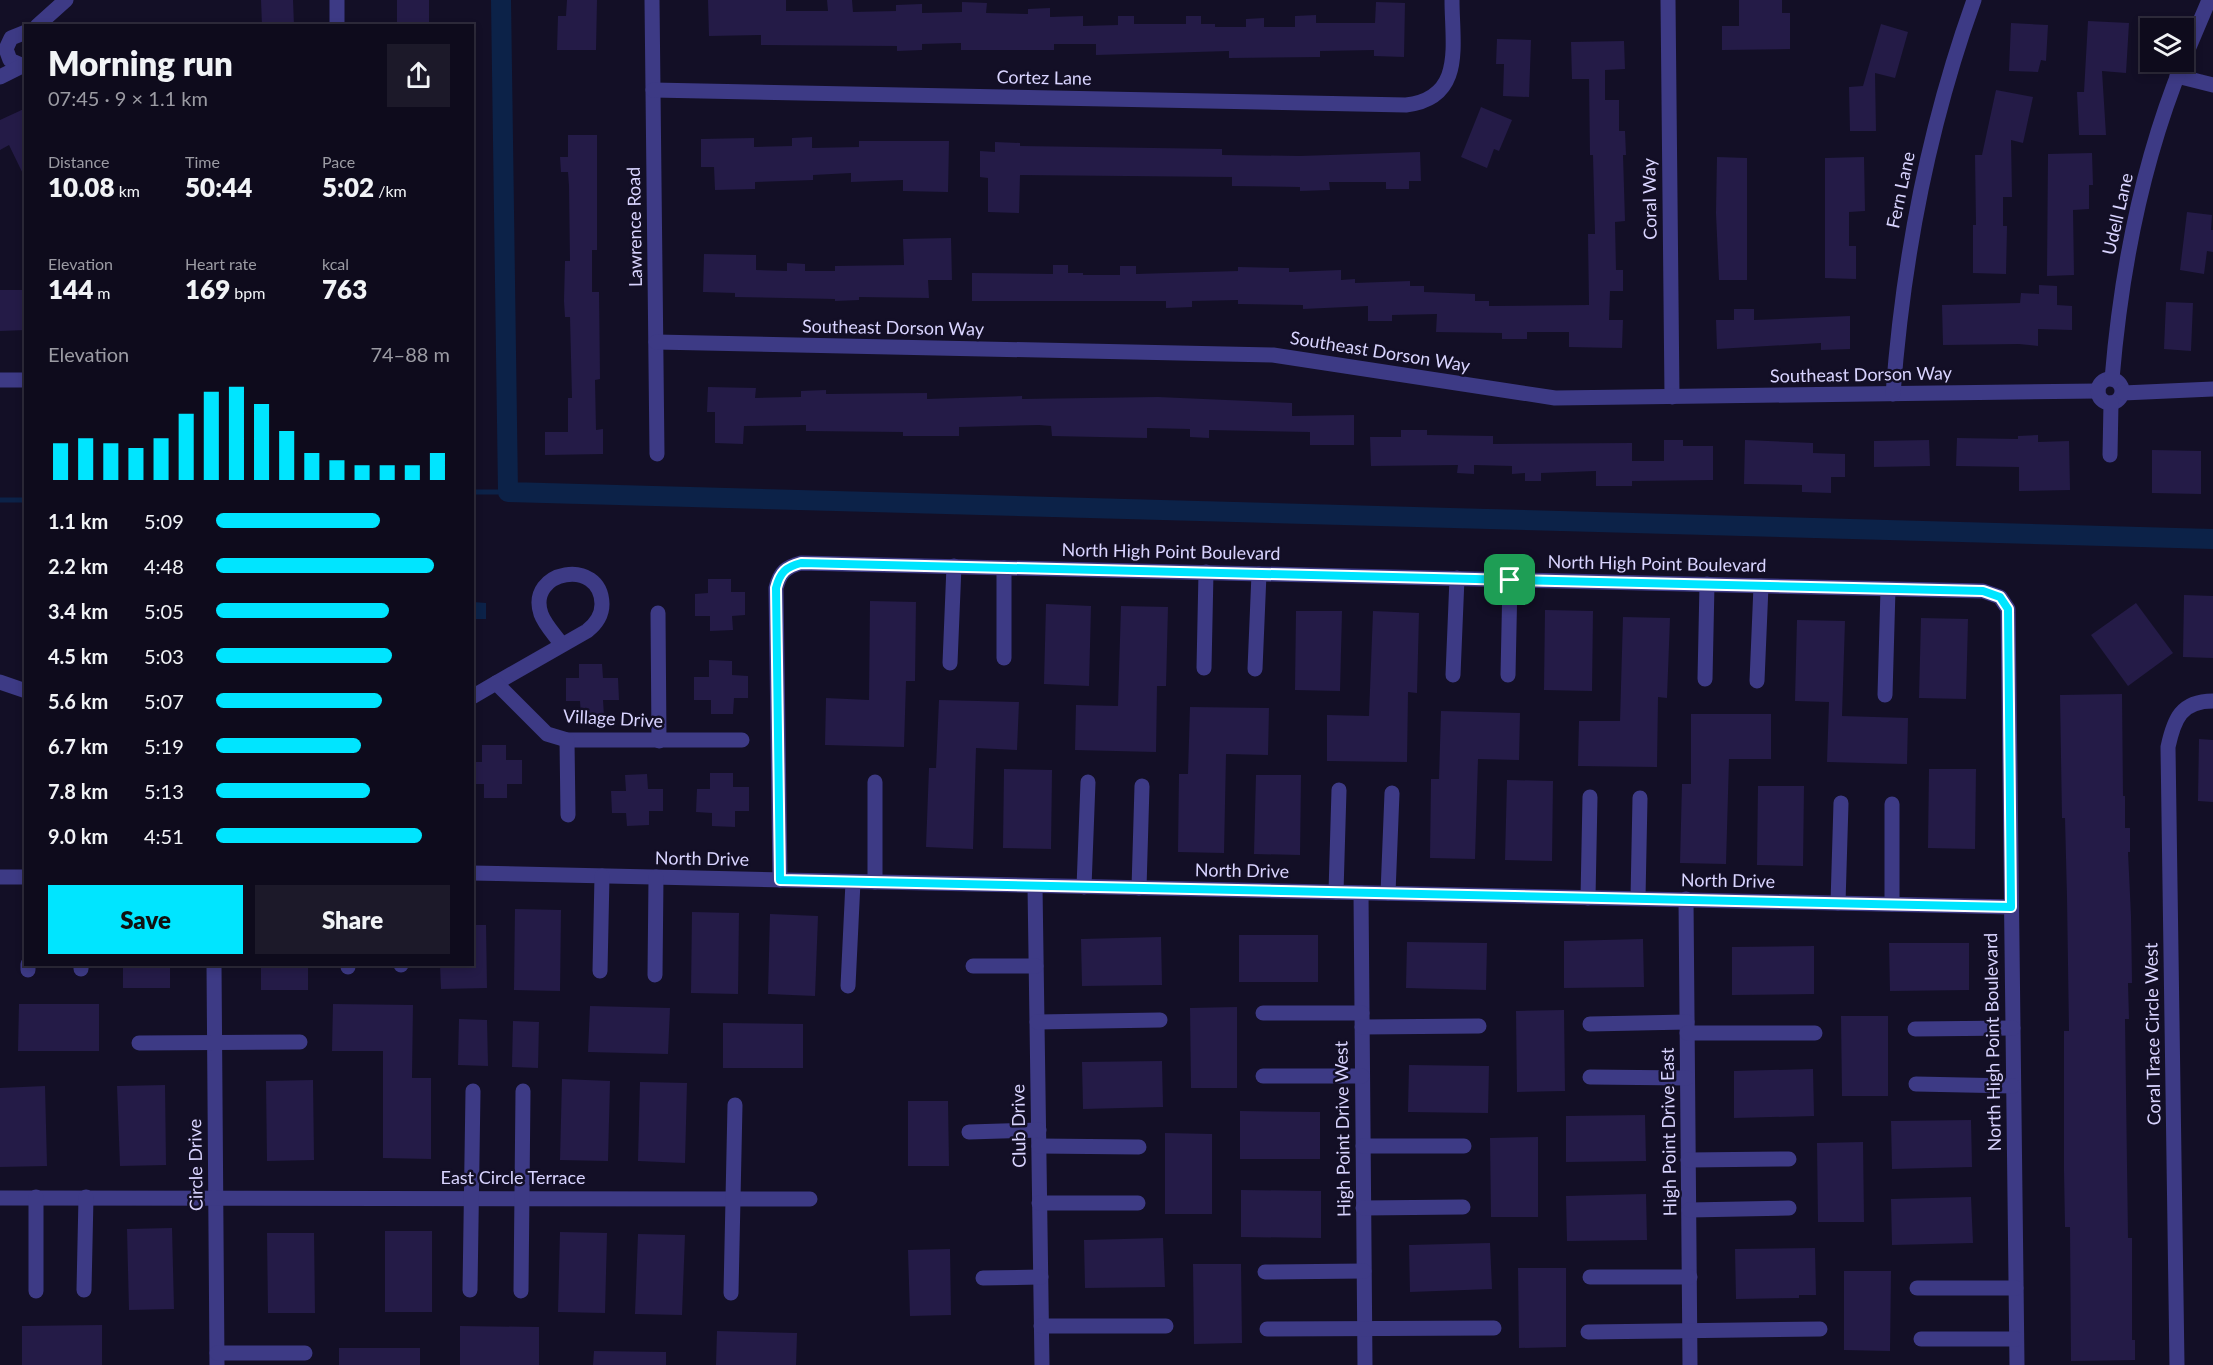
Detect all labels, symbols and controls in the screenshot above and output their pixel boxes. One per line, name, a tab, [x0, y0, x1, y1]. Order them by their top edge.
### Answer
map controls	[2140, 18, 2194, 72]
button: layers	[2140, 18, 2194, 72]
text: Morning run	[48, 43, 233, 83]
button: share	[387, 44, 450, 107]
street label: Cortez Lane	[996, 65, 1092, 89]
text: 07:45 · 9 × 1.1 km	[48, 86, 208, 110]
street label: Fern Lane	[1881, 149, 1919, 230]
text: Distance	[48, 152, 109, 171]
text: Time	[185, 152, 220, 171]
text: Pace	[322, 152, 355, 171]
street label: Coral Way	[1637, 157, 1661, 240]
street label: Lawrence Road	[622, 167, 646, 287]
text: 10.08	[48, 171, 115, 203]
text: 50:44	[185, 171, 252, 203]
text: 5:02	[322, 171, 374, 203]
street label: Udell Lane	[2097, 171, 2137, 257]
text: km	[115, 181, 140, 200]
text: /km	[374, 181, 407, 200]
text: Elevation	[48, 254, 113, 273]
text: Heart rate	[185, 254, 257, 273]
text: kcal	[322, 254, 349, 273]
text: 144	[48, 273, 93, 305]
text: 169	[185, 273, 230, 305]
text: 763	[322, 273, 367, 305]
text: m	[93, 283, 111, 302]
text: bpm	[230, 283, 265, 302]
street label: Southeast Dorson Way	[802, 314, 985, 340]
street label: Southeast Dorson Way	[1289, 326, 1472, 376]
text: Elevation	[48, 342, 129, 366]
text: 74–88 m	[370, 342, 450, 366]
street label: Southeast Dorson Way	[1770, 361, 1953, 387]
text: 1.1 km	[48, 509, 108, 533]
text: 5:09	[144, 509, 184, 533]
street label: North High Point Boulevard	[1061, 538, 1281, 564]
street label: North High Point Boulevard	[1547, 550, 1767, 576]
text: 2.2 km	[48, 554, 108, 578]
text: 4:48	[144, 554, 184, 578]
pin	[1484, 554, 1535, 605]
icon: arrive	[1493, 563, 1526, 596]
text: 3.4 km	[48, 599, 108, 623]
text: 5:05	[144, 599, 184, 623]
text: 4.5 km	[48, 644, 108, 668]
text: 5:03	[144, 644, 184, 668]
text: 5.6 km	[48, 689, 108, 713]
text: 5:07	[144, 689, 184, 713]
street label: Village Drive	[562, 704, 664, 732]
text: 6.7 km	[48, 734, 108, 758]
text: 5:19	[144, 734, 184, 758]
text: 7.8 km	[48, 779, 108, 803]
text: 5:13	[144, 779, 184, 803]
text: 9.0 km	[48, 824, 108, 848]
text: 4:51	[144, 824, 184, 848]
street label: North Drive	[655, 846, 749, 870]
street label: North Drive	[1195, 858, 1289, 882]
street label: North Drive	[1681, 868, 1775, 892]
button: Save	[48, 885, 243, 954]
button: Share	[255, 885, 450, 954]
street label: North High Point Boulevard	[1979, 932, 2005, 1152]
street label: Coral Trace Circle West	[2139, 942, 2165, 1126]
street label: High Point Drive West	[1329, 1040, 1355, 1217]
street label: High Point Drive East	[1656, 1047, 1680, 1217]
street label: Club Drive	[1006, 1084, 1030, 1168]
street label: Circle Drive	[183, 1119, 207, 1211]
street label: East Circle Terrace	[441, 1166, 585, 1188]

